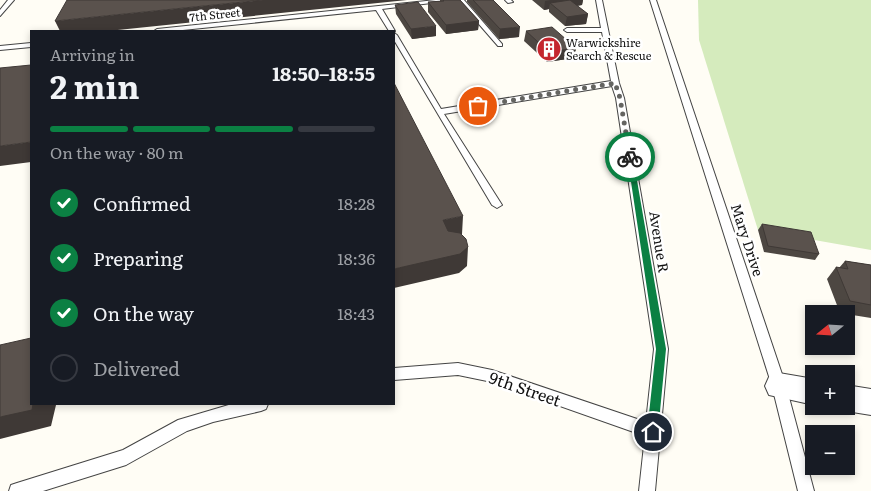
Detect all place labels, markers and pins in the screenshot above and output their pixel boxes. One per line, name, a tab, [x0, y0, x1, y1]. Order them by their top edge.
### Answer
place label: Warwickshire Search & Rescue	[566, 34, 652, 63]
building icon: Warwickshire Search & Rescue	[536, 36, 562, 62]
pin	[457, 85, 499, 127]
pin	[632, 411, 674, 453]

